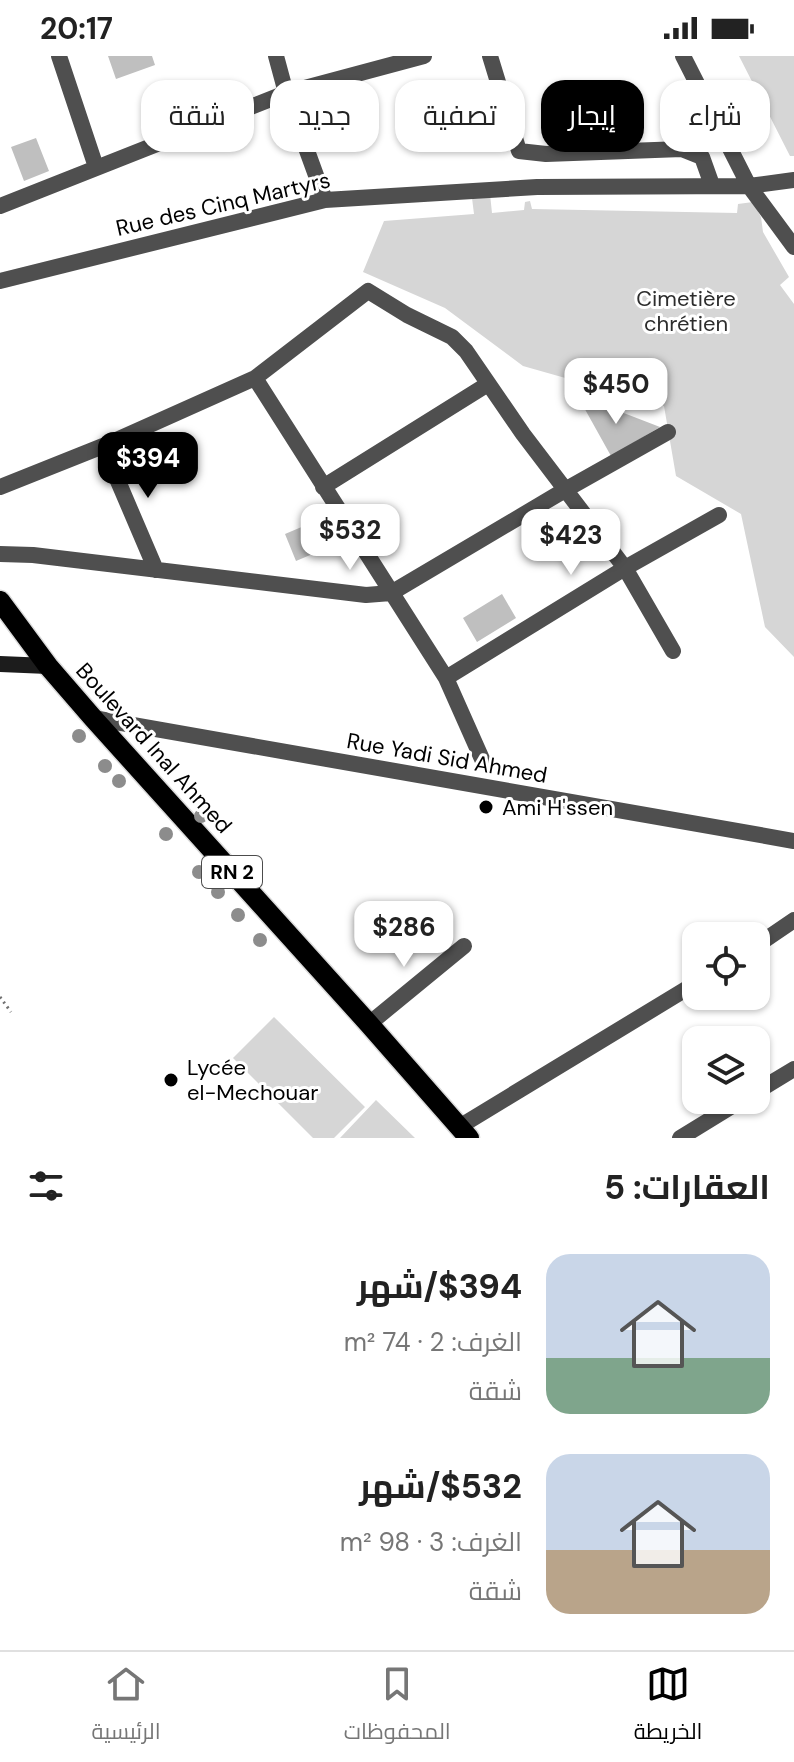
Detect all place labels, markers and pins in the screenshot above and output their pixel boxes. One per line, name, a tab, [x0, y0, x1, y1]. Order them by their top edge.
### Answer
pin: $450	[569, 358, 663, 426]
pin: $394	[101, 432, 195, 500]
pin: $532	[303, 504, 397, 572]
pin: $423	[524, 509, 618, 577]
place label: Ami H'ssen	[502, 793, 613, 822]
marker: Ami H'ssen	[477, 798, 495, 816]
pin: $286	[357, 901, 451, 969]
place label: Lycée el-Mechouar	[187, 1053, 318, 1107]
marker: Lycée el-Mechouar	[162, 1071, 180, 1089]

